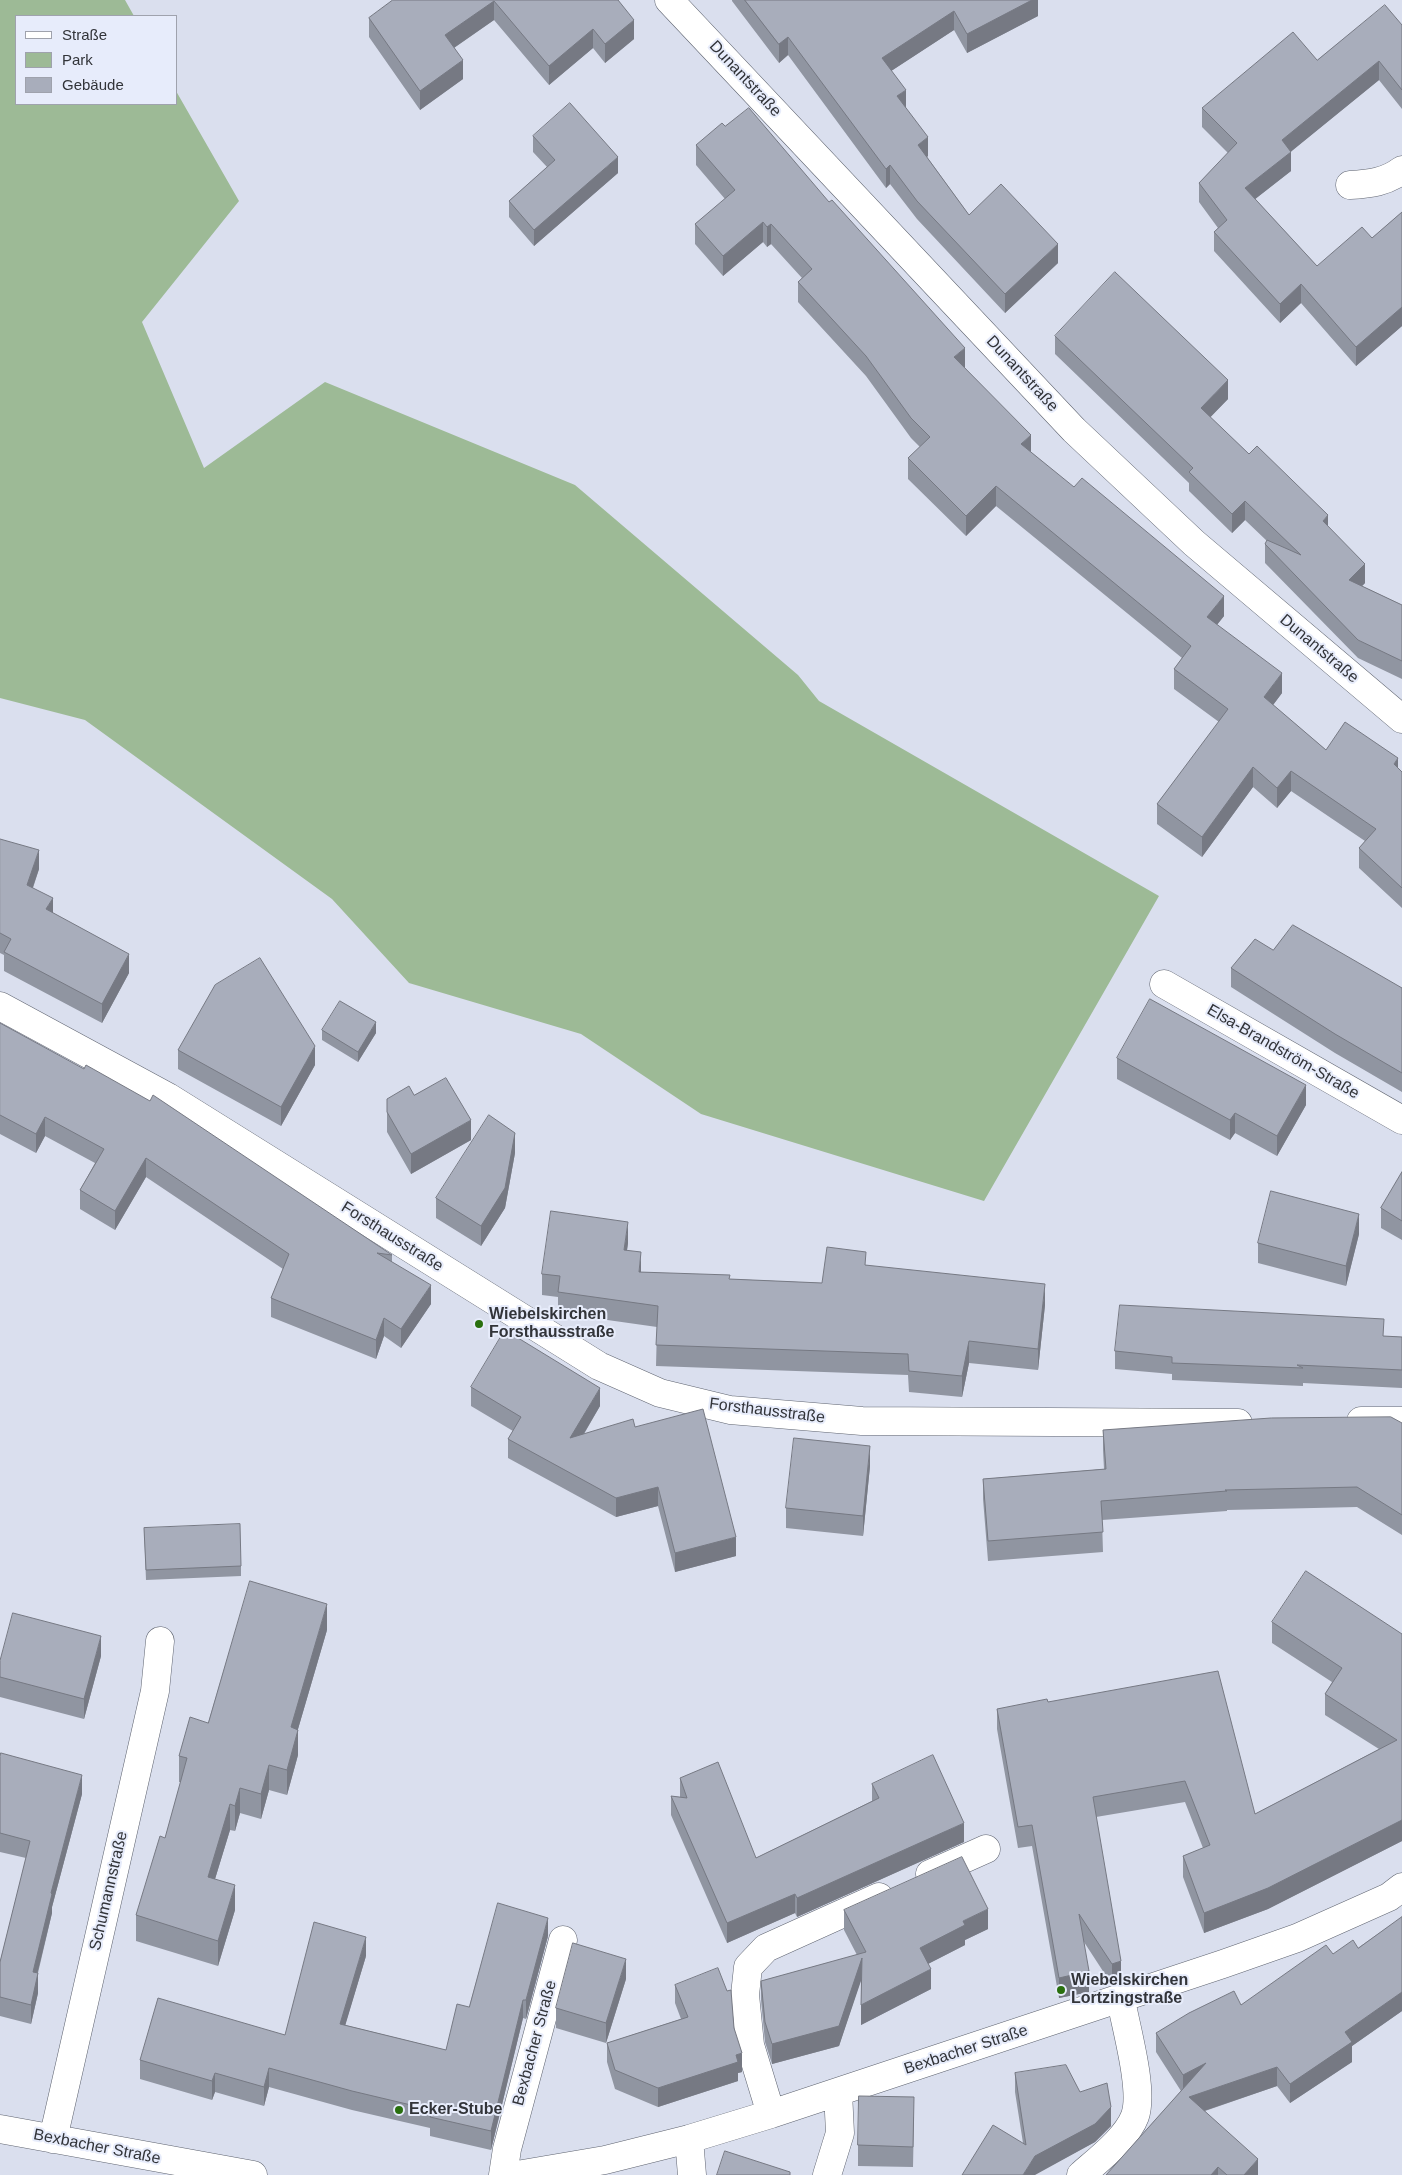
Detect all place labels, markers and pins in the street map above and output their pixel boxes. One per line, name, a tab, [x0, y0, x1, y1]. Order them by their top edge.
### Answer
place label: Wiebelskirchen Forsthausstraße	[489, 1305, 614, 1343]
marker: Wiebelskirchen Forsthausstraße	[473, 1318, 485, 1330]
place label: Wiebelskirchen Lortzingstraße	[1071, 1971, 1188, 2009]
marker: Wiebelskirchen Lortzingstraße	[1055, 1984, 1067, 1996]
place label: Ecker-Stube	[409, 2100, 502, 2120]
marker: Ecker-Stube	[393, 2104, 405, 2116]

